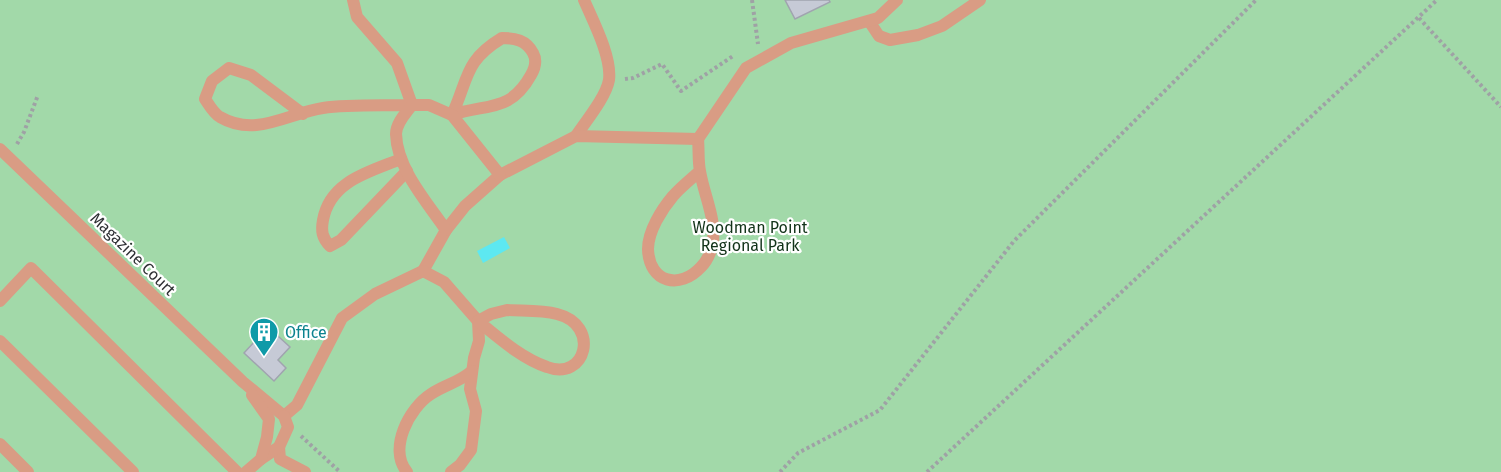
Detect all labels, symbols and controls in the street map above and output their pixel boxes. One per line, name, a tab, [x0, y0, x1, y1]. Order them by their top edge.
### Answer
street label: Magazine Court	[87, 209, 180, 299]
park label: Woodman Point Regional Park	[692, 218, 808, 255]
building icon: Office	[248, 316, 280, 358]
place label: Office	[285, 323, 327, 342]

